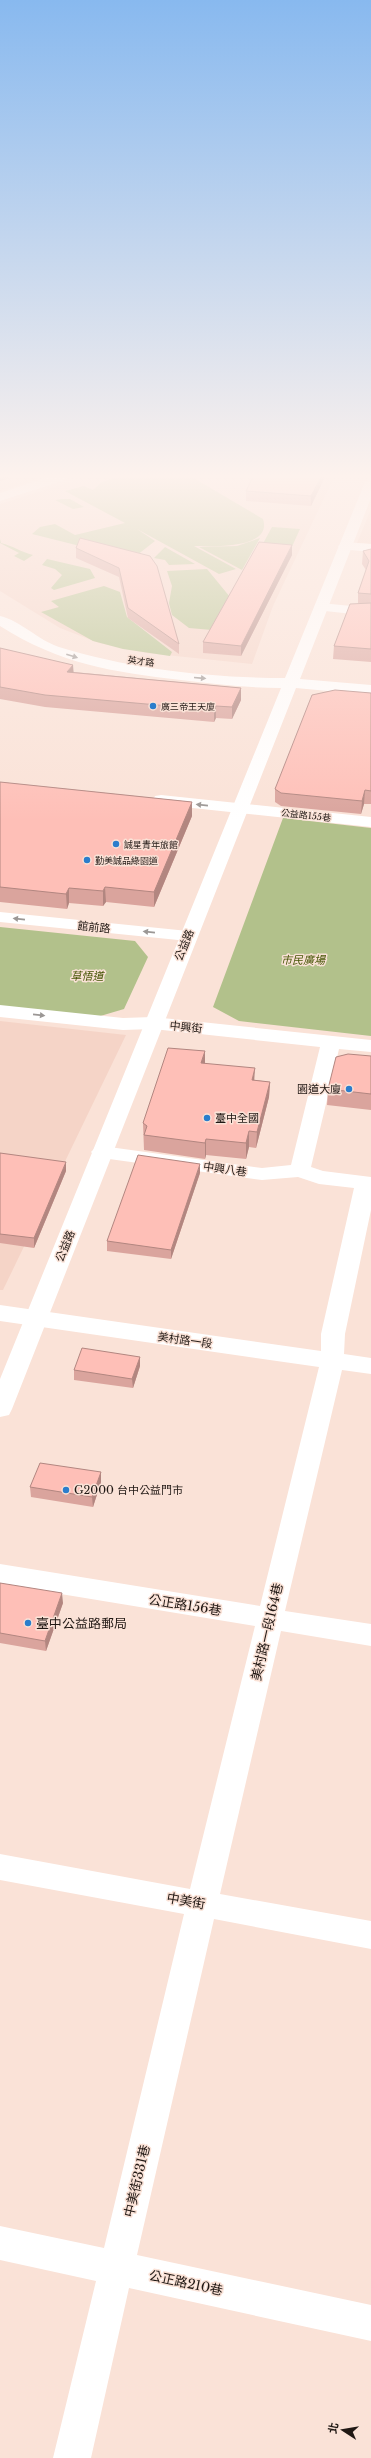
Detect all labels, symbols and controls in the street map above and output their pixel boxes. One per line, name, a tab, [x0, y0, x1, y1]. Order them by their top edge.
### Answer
one-way arrow	[67, 654, 79, 660]
street label: 英才路	[127, 654, 155, 668]
one-way arrow	[194, 674, 206, 681]
marker: 廣三帝王天廈	[148, 701, 158, 711]
place label: 廣三帝王天廈	[161, 701, 215, 712]
one-way arrow	[196, 801, 208, 808]
street label: 公益路155巷	[280, 807, 332, 823]
marker: 誠星青年旅館	[111, 839, 121, 849]
place label: 誠星青年旅館	[124, 839, 178, 850]
marker: 勤美誠品綠園道	[82, 855, 92, 865]
place label: 勤美誠品綠園道	[95, 855, 158, 866]
one-way arrow	[13, 916, 25, 922]
street label: 館前路	[77, 918, 111, 936]
street label: 公益路	[171, 927, 197, 963]
one-way arrow	[143, 929, 155, 935]
park label: 市民廣場	[281, 953, 327, 967]
park label: 草悟道	[71, 969, 105, 983]
one-way arrow	[33, 1012, 45, 1018]
street label: 中興街	[169, 1018, 203, 1036]
place label: 園道大廈	[297, 1082, 341, 1096]
marker: 園道大廈	[344, 1084, 354, 1094]
place label: 臺中全國	[215, 1111, 259, 1125]
marker: 臺中全國	[202, 1113, 212, 1123]
street label: 中興八巷	[202, 1159, 248, 1179]
street label: 公益路	[52, 1228, 78, 1264]
street label: 美村路一段	[157, 1329, 213, 1351]
place label: G2000 台中公益門市	[74, 1483, 183, 1497]
marker: G2000 台中公益門市	[61, 1485, 71, 1495]
street label: 美村路一段164巷	[247, 1581, 287, 1683]
street label: 公正路156巷	[147, 1591, 223, 1619]
place label: 臺中公益路郵局	[36, 1615, 127, 1632]
marker: 臺中公益路郵局	[23, 1618, 33, 1628]
street label: 中美街	[165, 1889, 207, 1913]
street label: 中美街331巷	[120, 2143, 154, 2219]
street label: 公正路210巷	[148, 2267, 224, 2299]
north arrow	[323, 2410, 363, 2450]
text: 北	[325, 2421, 341, 2435]

